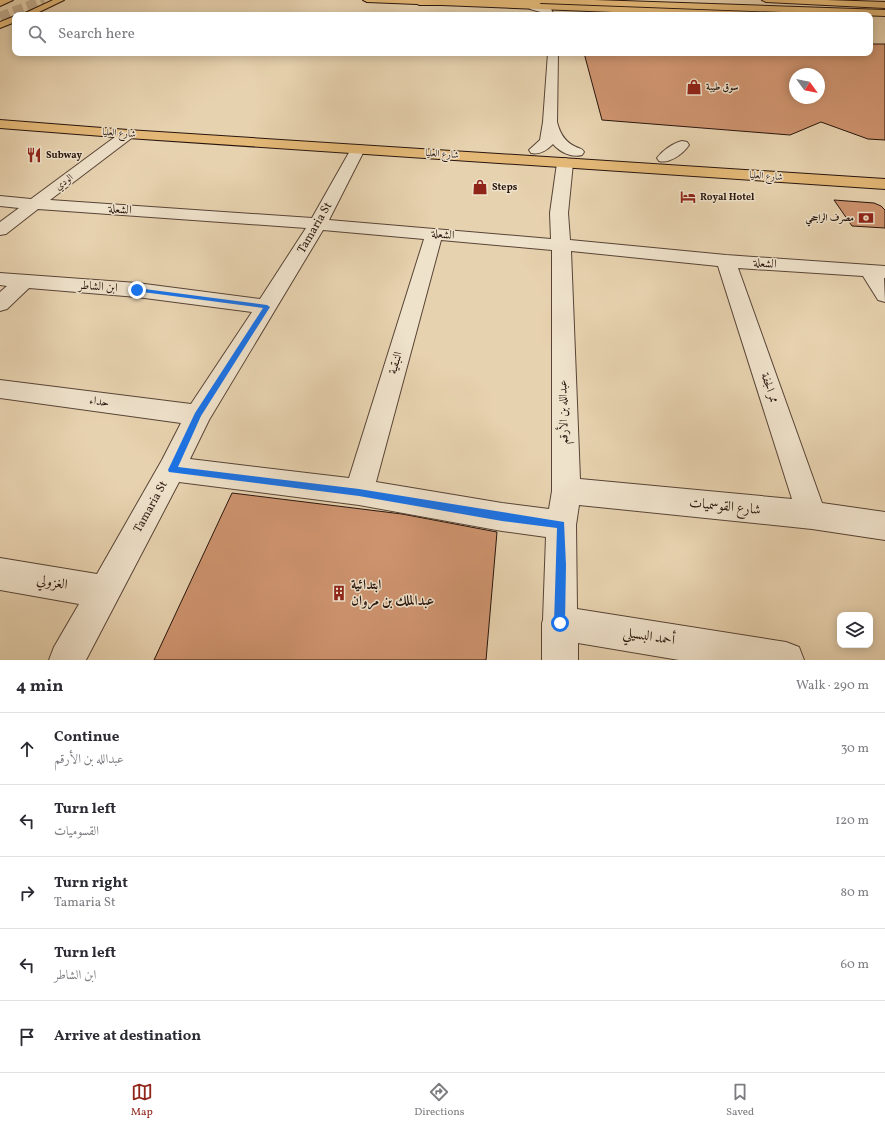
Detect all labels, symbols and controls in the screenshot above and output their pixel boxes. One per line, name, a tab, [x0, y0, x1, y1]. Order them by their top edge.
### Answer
search box	[12, 12, 873, 56]
icon: search	[26, 23, 48, 45]
text: Search here	[58, 24, 135, 45]
north arrow	[789, 68, 825, 104]
shop icon: سوق طيبة	[685, 78, 703, 96]
place label: سوق طيبة	[706, 80, 739, 94]
street label: شارع العليا	[102, 125, 137, 143]
restaurant icon: Subway	[25, 146, 43, 164]
street label: شارع العليا	[425, 146, 460, 164]
place label: Subway	[46, 148, 82, 162]
street label: شارع العليا	[749, 168, 784, 186]
street label: الودي	[52, 171, 77, 194]
shop icon: Steps	[471, 178, 489, 196]
place label: Steps	[492, 180, 518, 194]
hotel icon: Royal Hotel	[679, 188, 697, 206]
place label: Royal Hotel	[700, 190, 755, 204]
street label: Tamaria St	[294, 199, 336, 257]
street label: الشعلة	[107, 201, 132, 219]
bank icon: مصرف الراجحي	[857, 209, 875, 227]
place label: مصرف الراجحي	[805, 211, 854, 227]
street label: الشعلة	[430, 226, 456, 244]
street label: الشعلة	[752, 255, 777, 273]
street label: ابن الشاطر	[76, 278, 118, 296]
route end	[128, 281, 146, 299]
street label: النبقية	[385, 350, 407, 376]
street label: ممر الجفة	[756, 371, 782, 405]
street label: عبدالله بن الأرقم	[553, 379, 575, 444]
street label: حداء	[88, 393, 110, 411]
street label: Tamaria St	[130, 478, 172, 536]
street label: شارع القوسميات	[688, 494, 762, 521]
street label: الغزولي	[35, 571, 69, 596]
place label: ابتدائية عبدالملك بن مروان	[351, 576, 434, 611]
building icon: ابتدائية عبدالملك بن مروان	[330, 584, 348, 602]
map controls	[837, 612, 873, 648]
button: layers	[837, 612, 873, 648]
route start	[551, 614, 569, 632]
street label: أحمد البسيلي	[621, 622, 677, 653]
text: 4 min	[16, 675, 63, 698]
text: Walk · 290 m	[796, 677, 869, 695]
text: Continue	[54, 727, 119, 748]
icon: ahead	[16, 738, 38, 760]
text: 30 m	[841, 740, 869, 758]
text: عبدالله بن الأرقم	[54, 751, 124, 769]
text: Turn left	[54, 799, 116, 820]
icon: left	[16, 810, 38, 832]
text: 120 m	[835, 812, 869, 830]
text: القسوميات	[54, 823, 99, 841]
text: Turn right	[54, 873, 128, 894]
icon: right	[16, 882, 38, 904]
text: 80 m	[840, 884, 869, 902]
text: Tamaria St	[54, 894, 115, 912]
text: Turn left	[54, 943, 116, 964]
icon: left	[16, 954, 38, 976]
text: 60 m	[841, 956, 869, 974]
text: ابن الشاطر	[54, 967, 96, 985]
icon: arrive	[16, 1026, 38, 1048]
text: Arrive at destination	[54, 1026, 201, 1047]
tab: Map	[131, 1081, 153, 1120]
tab: Directions	[414, 1081, 465, 1120]
tab: Saved	[726, 1081, 754, 1120]

